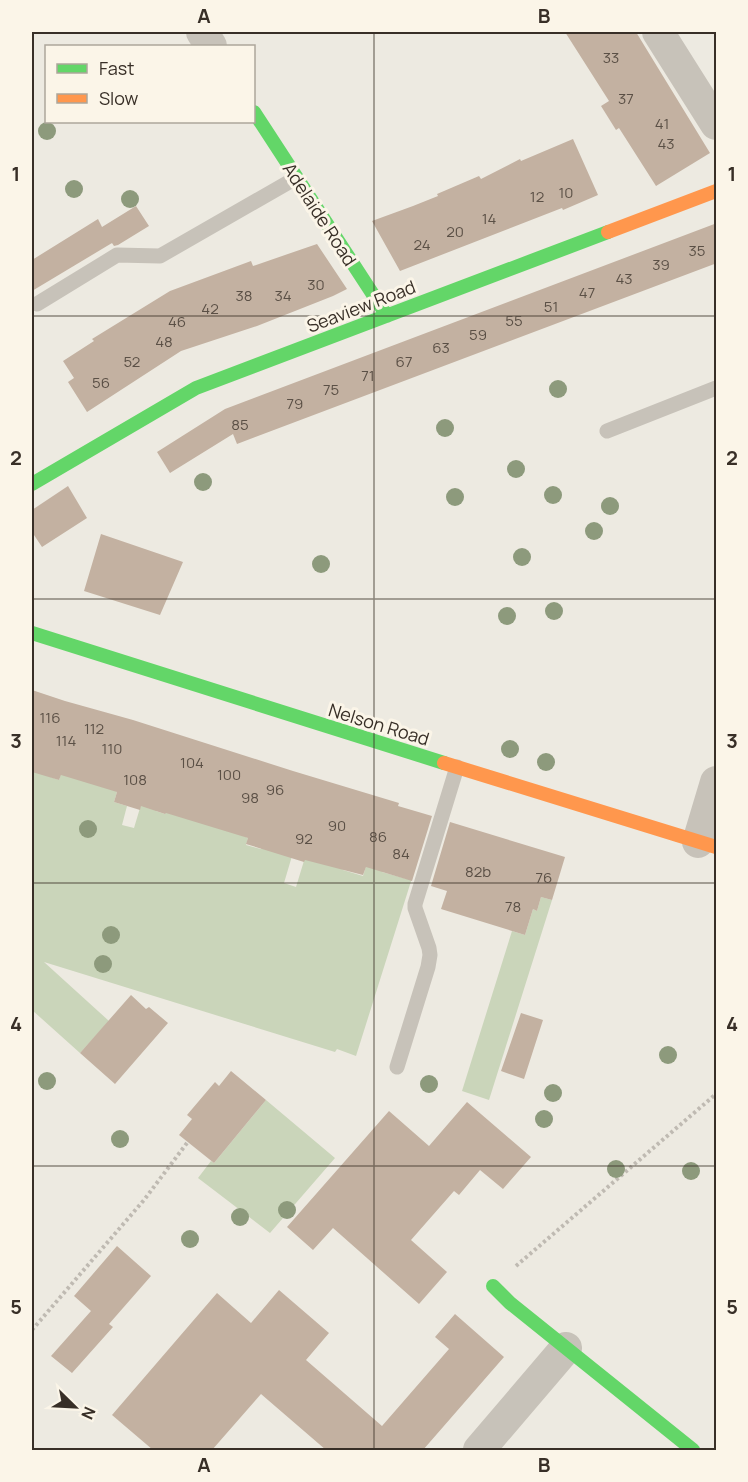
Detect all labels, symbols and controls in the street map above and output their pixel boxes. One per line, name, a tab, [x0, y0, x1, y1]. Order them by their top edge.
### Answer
text: A	[197, 2, 211, 29]
text: B	[538, 2, 551, 29]
legend	[45, 45, 255, 123]
house number: 33	[603, 47, 619, 68]
text: Fast	[99, 56, 134, 80]
text: Slow	[99, 86, 139, 110]
house number: 37	[618, 88, 634, 109]
house number: 41	[655, 113, 669, 134]
house number: 43	[657, 133, 675, 154]
street label: Adelaide Road	[278, 158, 362, 270]
text: 1	[12, 160, 20, 187]
text: 1	[728, 160, 736, 187]
house number: 10	[559, 182, 574, 203]
house number: 12	[530, 186, 544, 207]
house number: 14	[482, 208, 496, 229]
house number: 20	[446, 221, 464, 242]
house number: 24	[413, 234, 431, 255]
house number: 35	[689, 240, 705, 261]
house number: 39	[652, 254, 670, 275]
house number: 43	[615, 268, 633, 289]
street label: Seaview Road	[303, 274, 419, 338]
house number: 30	[307, 274, 325, 295]
house number: 47	[579, 282, 595, 303]
house number: 38	[235, 285, 253, 306]
house number: 34	[274, 285, 292, 306]
house number: 51	[544, 296, 558, 317]
house number: 42	[201, 298, 219, 319]
house number: 55	[505, 310, 523, 331]
house number: 46	[168, 311, 186, 332]
house number: 59	[469, 324, 487, 345]
house number: 48	[155, 331, 173, 352]
house number: 63	[432, 337, 450, 358]
house number: 52	[124, 351, 140, 372]
house number: 67	[396, 351, 412, 372]
house number: 71	[361, 365, 375, 386]
house number: 56	[92, 372, 110, 393]
house number: 75	[323, 379, 339, 400]
house number: 79	[287, 393, 303, 414]
house number: 85	[231, 414, 249, 435]
text: 2	[10, 444, 22, 471]
text: 2	[726, 444, 738, 471]
street label: Nelson Road	[326, 697, 432, 751]
house number: 116	[39, 707, 61, 728]
house number: 112	[84, 718, 104, 739]
text: 3	[10, 727, 22, 754]
text: 3	[726, 727, 738, 754]
house number: 114	[56, 730, 76, 751]
house number: 110	[102, 738, 122, 759]
house number: 104	[180, 752, 204, 773]
house number: 100	[217, 764, 241, 785]
house number: 108	[123, 769, 147, 790]
house number: 96	[266, 779, 284, 800]
house number: 98	[241, 787, 259, 808]
house number: 90	[328, 815, 346, 836]
house number: 86	[369, 826, 387, 847]
house number: 92	[295, 828, 313, 849]
house number: 84	[392, 843, 410, 864]
house number: 82b	[465, 861, 491, 882]
house number: 76	[536, 867, 552, 888]
house number: 78	[505, 896, 521, 917]
text: 4	[10, 1010, 22, 1037]
text: 4	[726, 1010, 738, 1037]
text: 5	[10, 1293, 22, 1320]
text: 5	[726, 1293, 738, 1320]
north arrow	[45, 1377, 105, 1437]
text: N	[76, 1403, 101, 1423]
text: A	[197, 1451, 211, 1478]
text: B	[538, 1451, 551, 1478]

